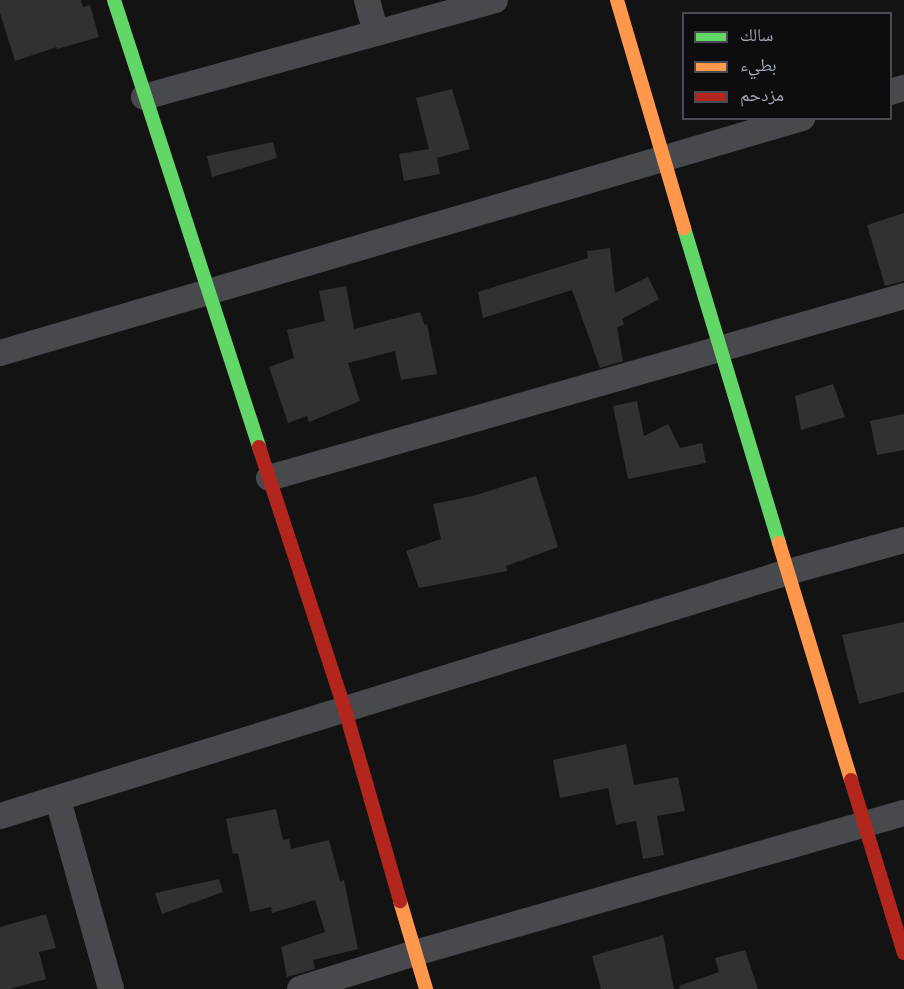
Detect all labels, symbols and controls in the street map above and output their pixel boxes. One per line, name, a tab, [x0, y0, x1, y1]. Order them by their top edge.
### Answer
legend	[682, 12, 892, 120]
text: سالك	[740, 23, 773, 47]
text: بطيء	[740, 53, 777, 77]
text: مزدحم	[740, 83, 784, 107]

